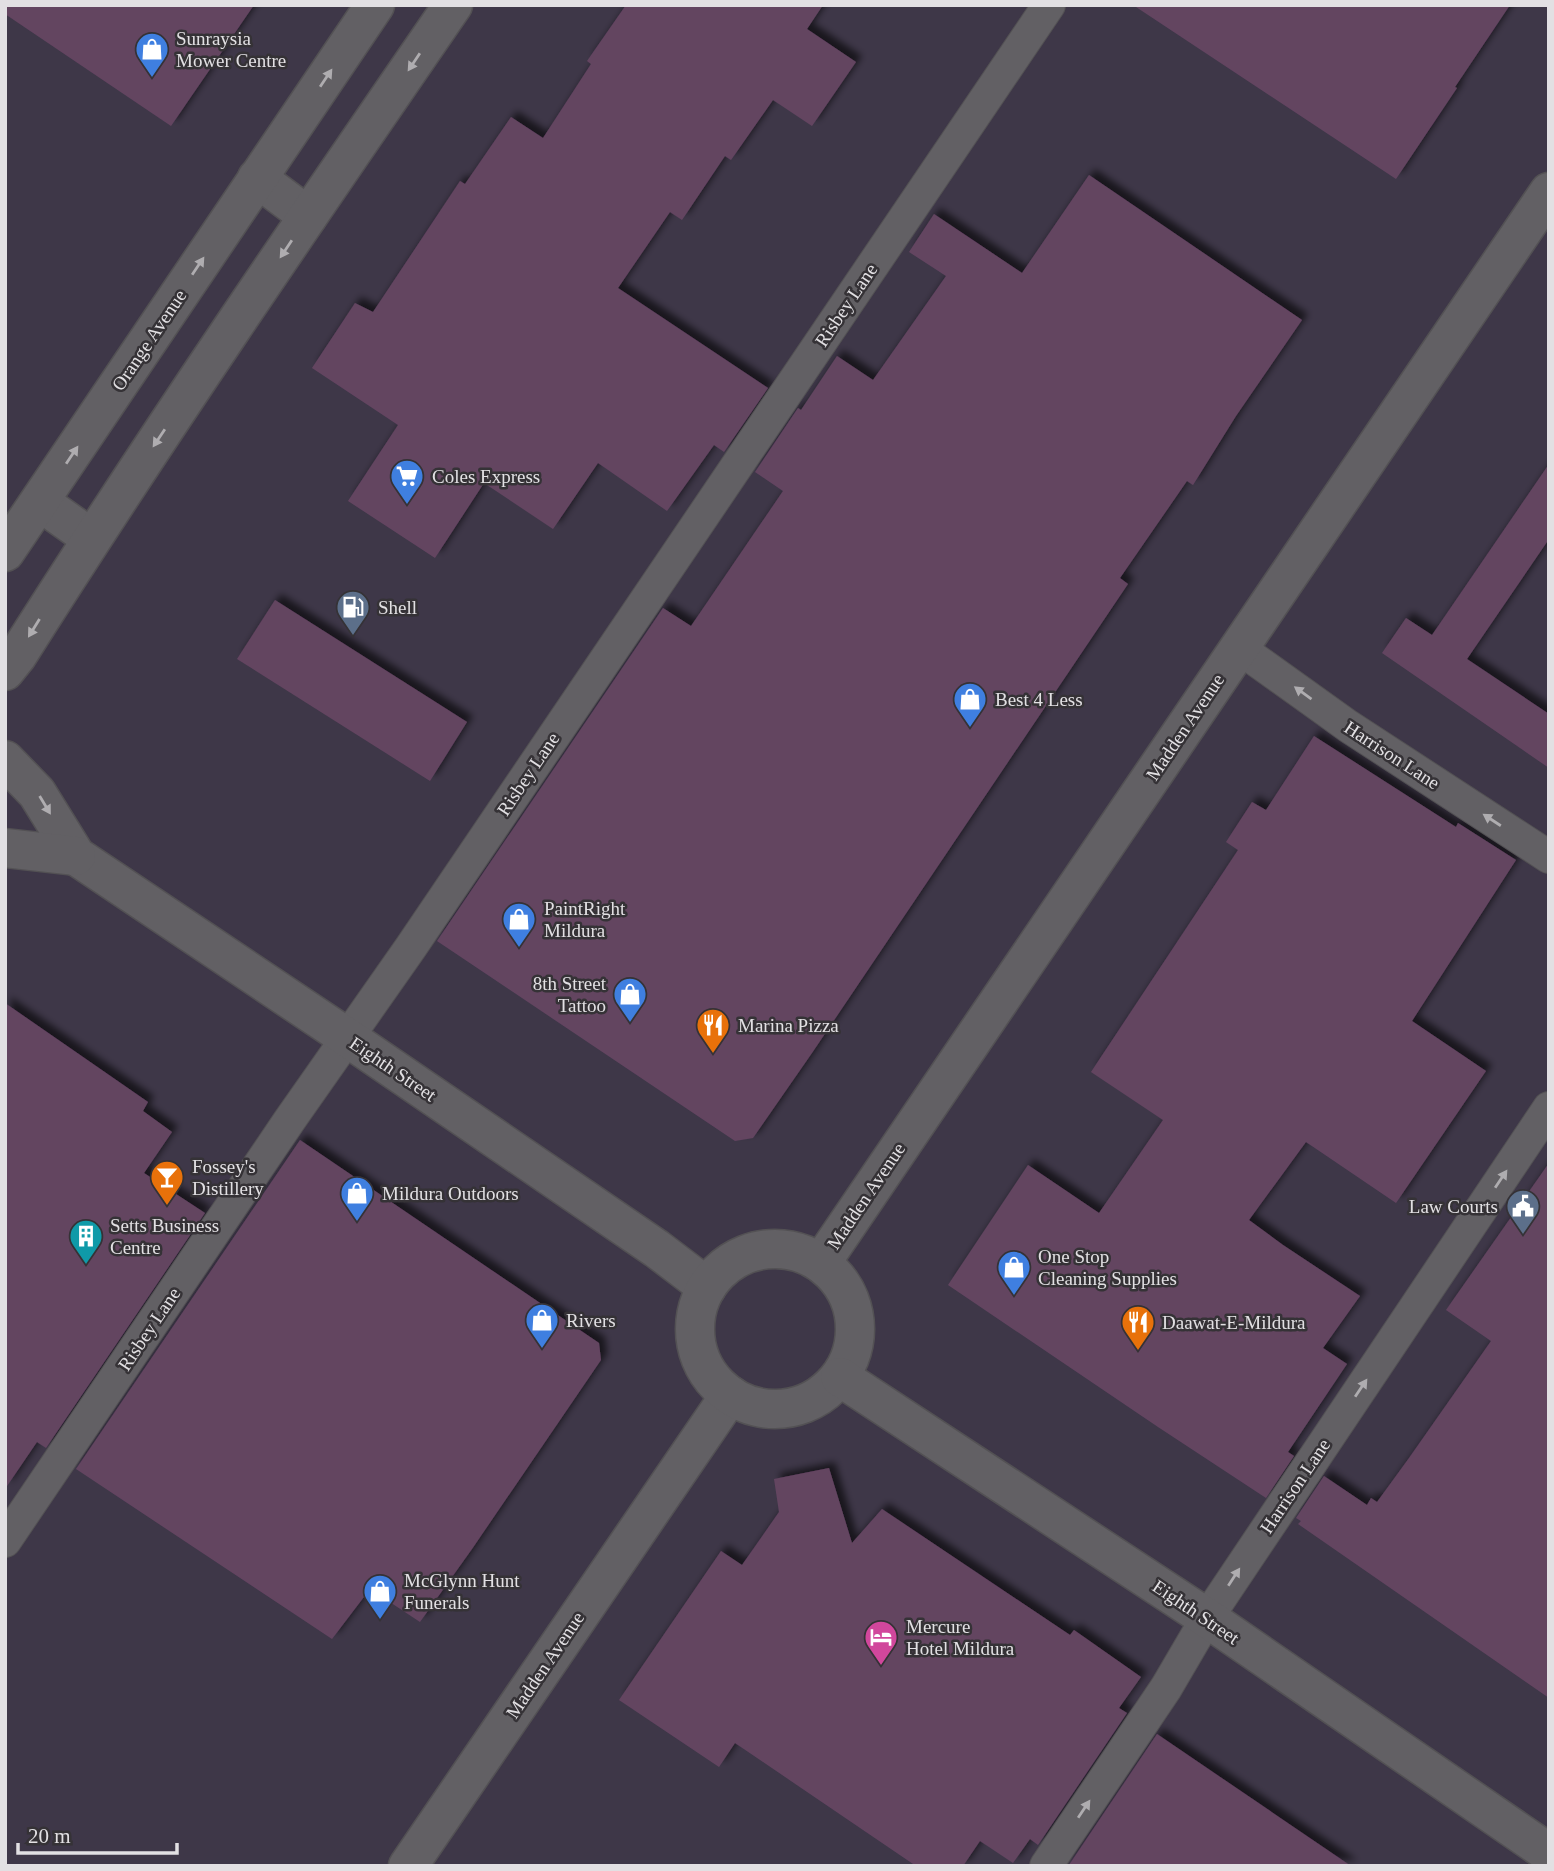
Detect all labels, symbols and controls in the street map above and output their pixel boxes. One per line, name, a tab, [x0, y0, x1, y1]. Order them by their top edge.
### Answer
place label: Sunraysia Mower Centre	[176, 28, 286, 71]
shop icon: Sunraysia Mower Centre	[133, 30, 171, 79]
one-way arrow	[408, 52, 421, 71]
one-way arrow	[319, 69, 333, 87]
one-way arrow	[279, 239, 292, 259]
one-way arrow	[191, 257, 204, 276]
street label: Risbey Lane	[811, 260, 881, 350]
street label: Orange Avenue	[107, 286, 191, 394]
one-way arrow	[152, 429, 166, 447]
one-way arrow	[65, 446, 78, 465]
supermarket icon: Coles Express	[388, 457, 426, 506]
place label: Coles Express	[432, 466, 540, 487]
fuel station icon: Shell	[334, 588, 372, 637]
place label: Shell	[378, 597, 417, 618]
one-way arrow	[28, 619, 41, 638]
street label: Madden Avenue	[1142, 670, 1228, 784]
shop icon: Best 4 Less	[951, 680, 989, 729]
one-way arrow	[1294, 687, 1312, 701]
place label: Best 4 Less	[995, 689, 1083, 710]
street label: Harrison Lane	[1340, 716, 1444, 794]
street label: Risbey Lane	[493, 729, 563, 819]
one-way arrow	[38, 795, 51, 814]
one-way arrow	[1482, 814, 1501, 827]
place label: PaintRight Mildura	[544, 898, 626, 941]
shop icon: PaintRight Mildura	[500, 900, 538, 949]
place label: 8th Street Tattoo	[533, 973, 607, 1016]
shop icon: 8th Street Tattoo	[611, 975, 649, 1024]
restaurant icon: Marina Pizza	[694, 1006, 732, 1055]
place label: Marina Pizza	[738, 1015, 839, 1036]
street label: Eighth Street	[346, 1032, 441, 1106]
street label: Madden Avenue	[823, 1139, 909, 1253]
place label: Fossey's Distillery	[192, 1156, 264, 1199]
bar icon: Fossey's Distillery	[148, 1158, 186, 1207]
one-way arrow	[1494, 1170, 1508, 1188]
shop icon: Mildura Outdoors	[338, 1174, 376, 1223]
place label: Mildura Outdoors	[382, 1183, 519, 1204]
public building icon: Law Courts	[1504, 1187, 1542, 1236]
place label: Law Courts	[1409, 1196, 1498, 1217]
place label: Setts Business Centre	[110, 1215, 219, 1258]
building icon: Setts Business Centre	[67, 1217, 105, 1266]
place label: One Stop Cleaning Supplies	[1038, 1246, 1177, 1289]
shop icon: One Stop Cleaning Supplies	[995, 1248, 1033, 1297]
street label: Risbey Lane	[114, 1284, 184, 1374]
shop icon: Rivers	[523, 1301, 561, 1350]
restaurant icon: Daawat-E-Mildura	[1119, 1303, 1157, 1352]
place label: Rivers	[566, 1310, 616, 1331]
place label: Daawat-E-Mildura	[1162, 1312, 1306, 1333]
one-way arrow	[1354, 1379, 1367, 1398]
street label: Harrison Lane	[1256, 1435, 1334, 1537]
one-way arrow	[1228, 1568, 1241, 1587]
place label: McGlynn Hunt Funerals	[404, 1570, 520, 1613]
shop icon: McGlynn Hunt Funerals	[361, 1572, 399, 1621]
street label: Eighth Street	[1149, 1575, 1244, 1649]
street label: Madden Avenue	[502, 1608, 588, 1722]
place label: Mercure Hotel Mildura	[906, 1616, 1015, 1659]
hotel icon: Mercure Hotel Mildura	[862, 1618, 900, 1667]
one-way arrow	[1077, 1800, 1091, 1818]
scale bar	[18, 1812, 177, 1856]
text: 20 m	[28, 1824, 71, 1848]

